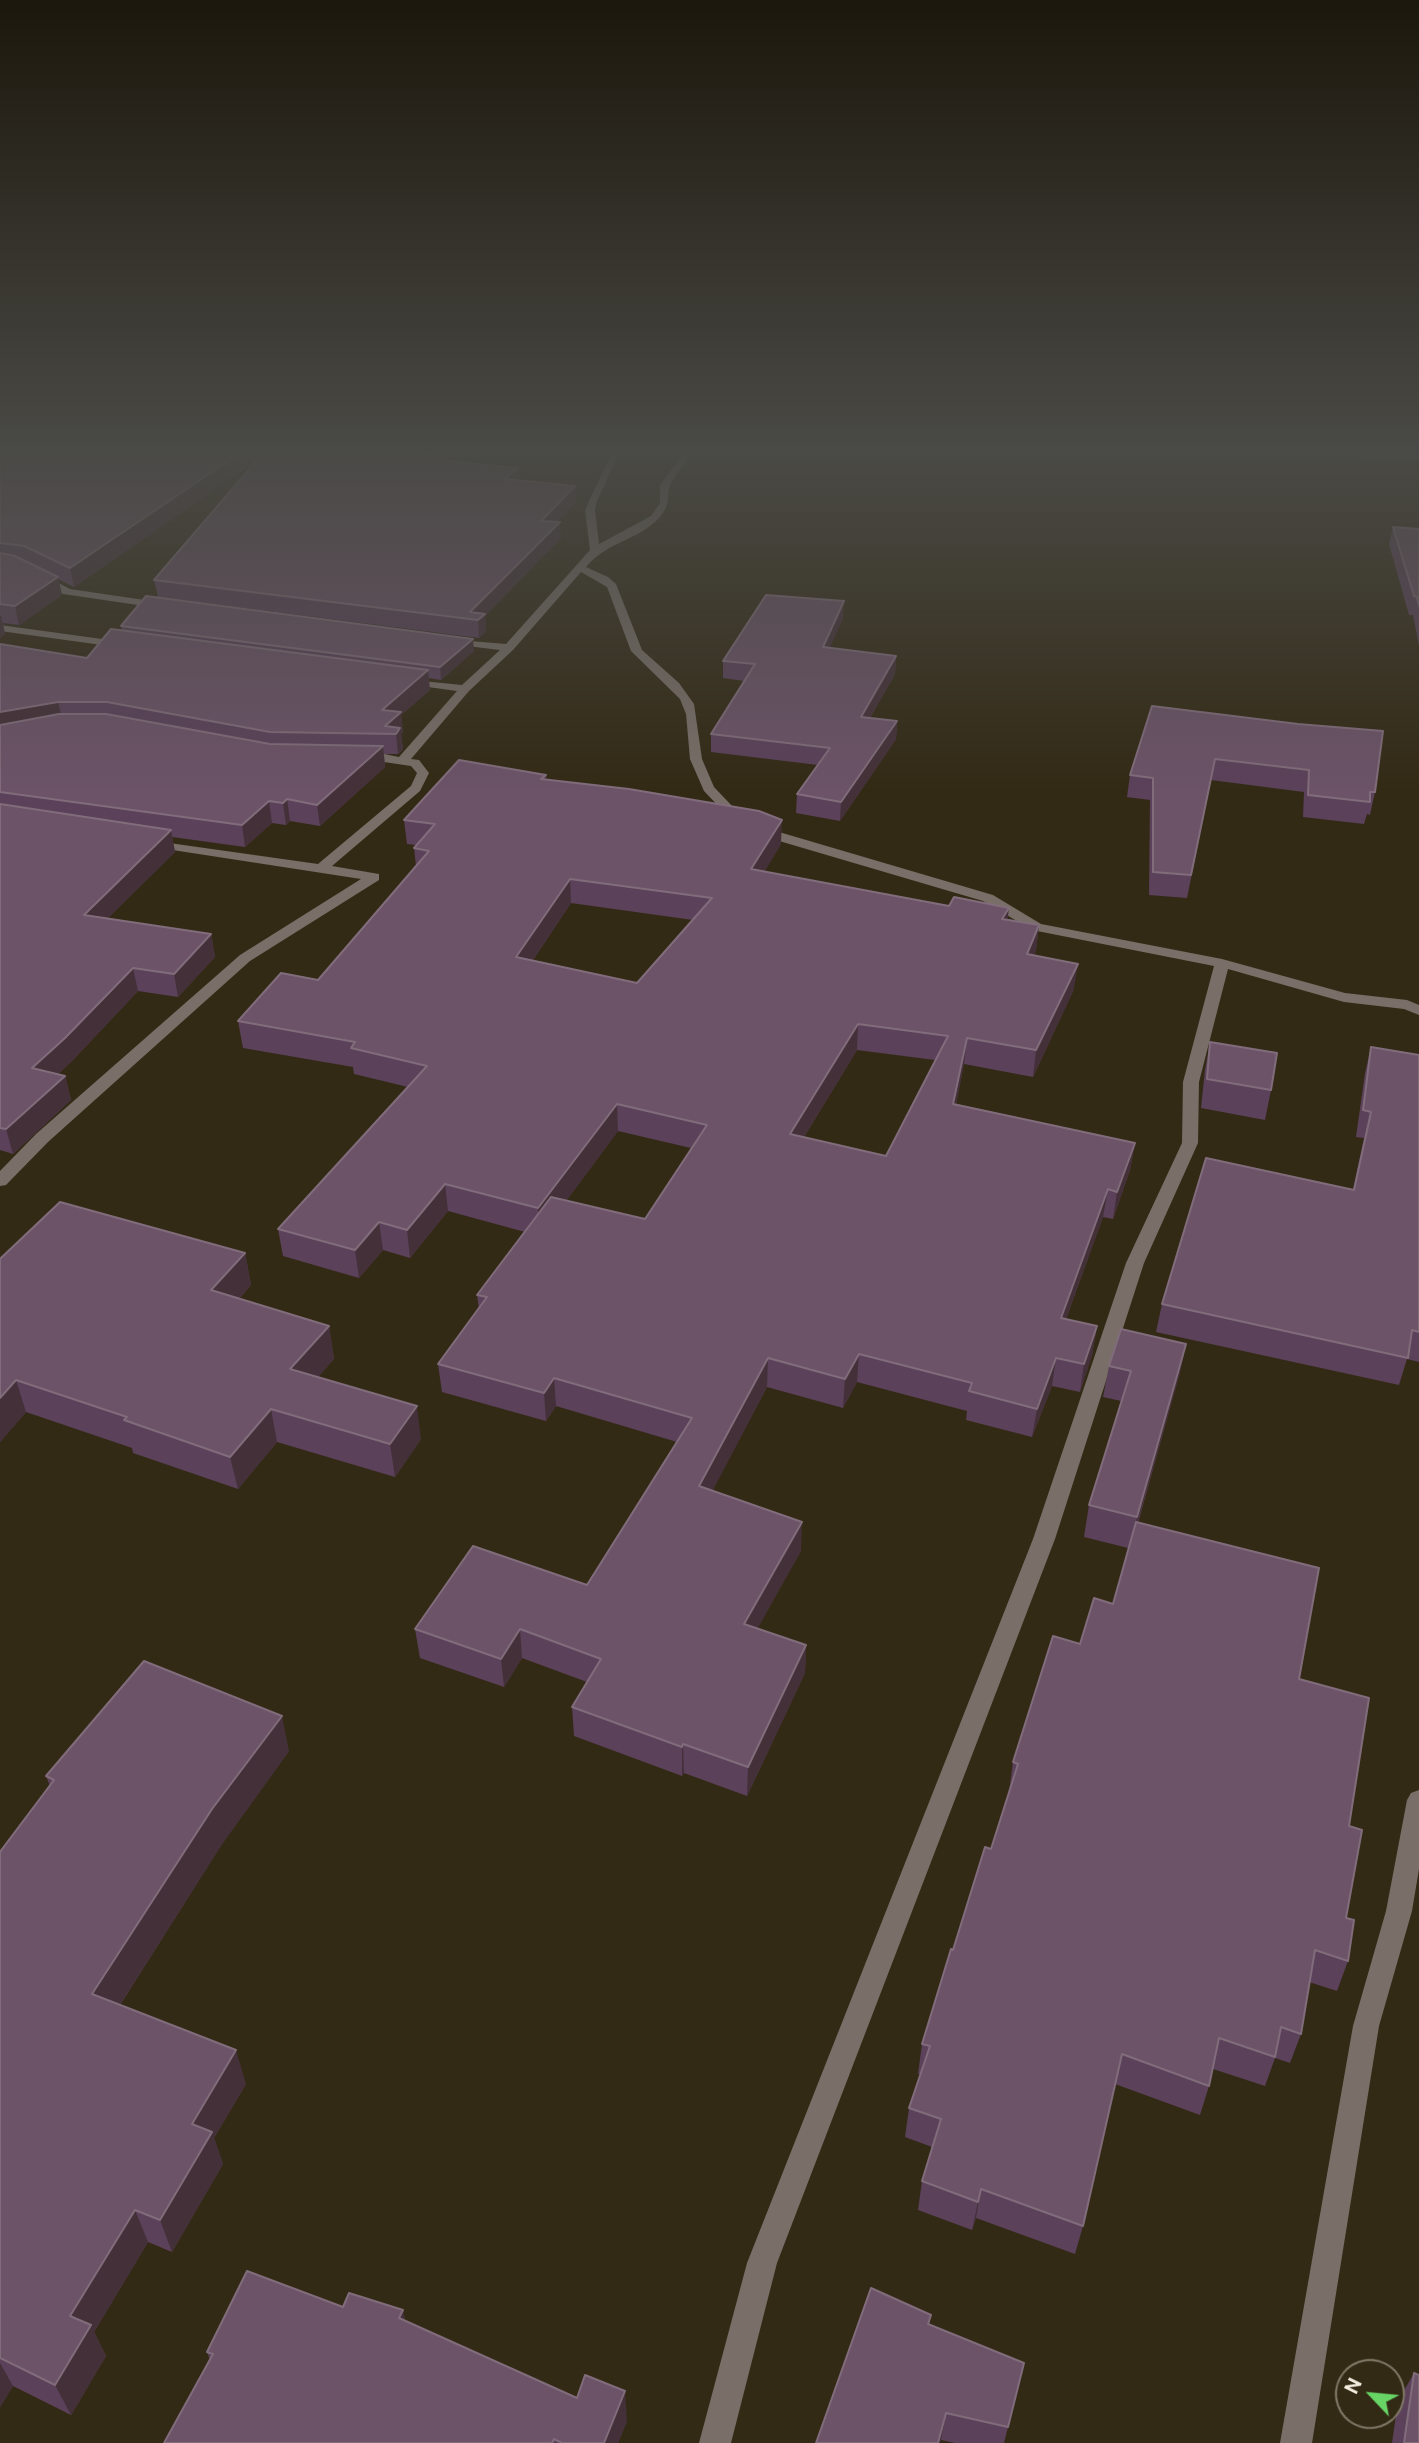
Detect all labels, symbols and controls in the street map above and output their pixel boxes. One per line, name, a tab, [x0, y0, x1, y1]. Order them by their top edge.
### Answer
north arrow	[1335, 2359, 1405, 2429]
text: N	[1340, 2374, 1366, 2397]

